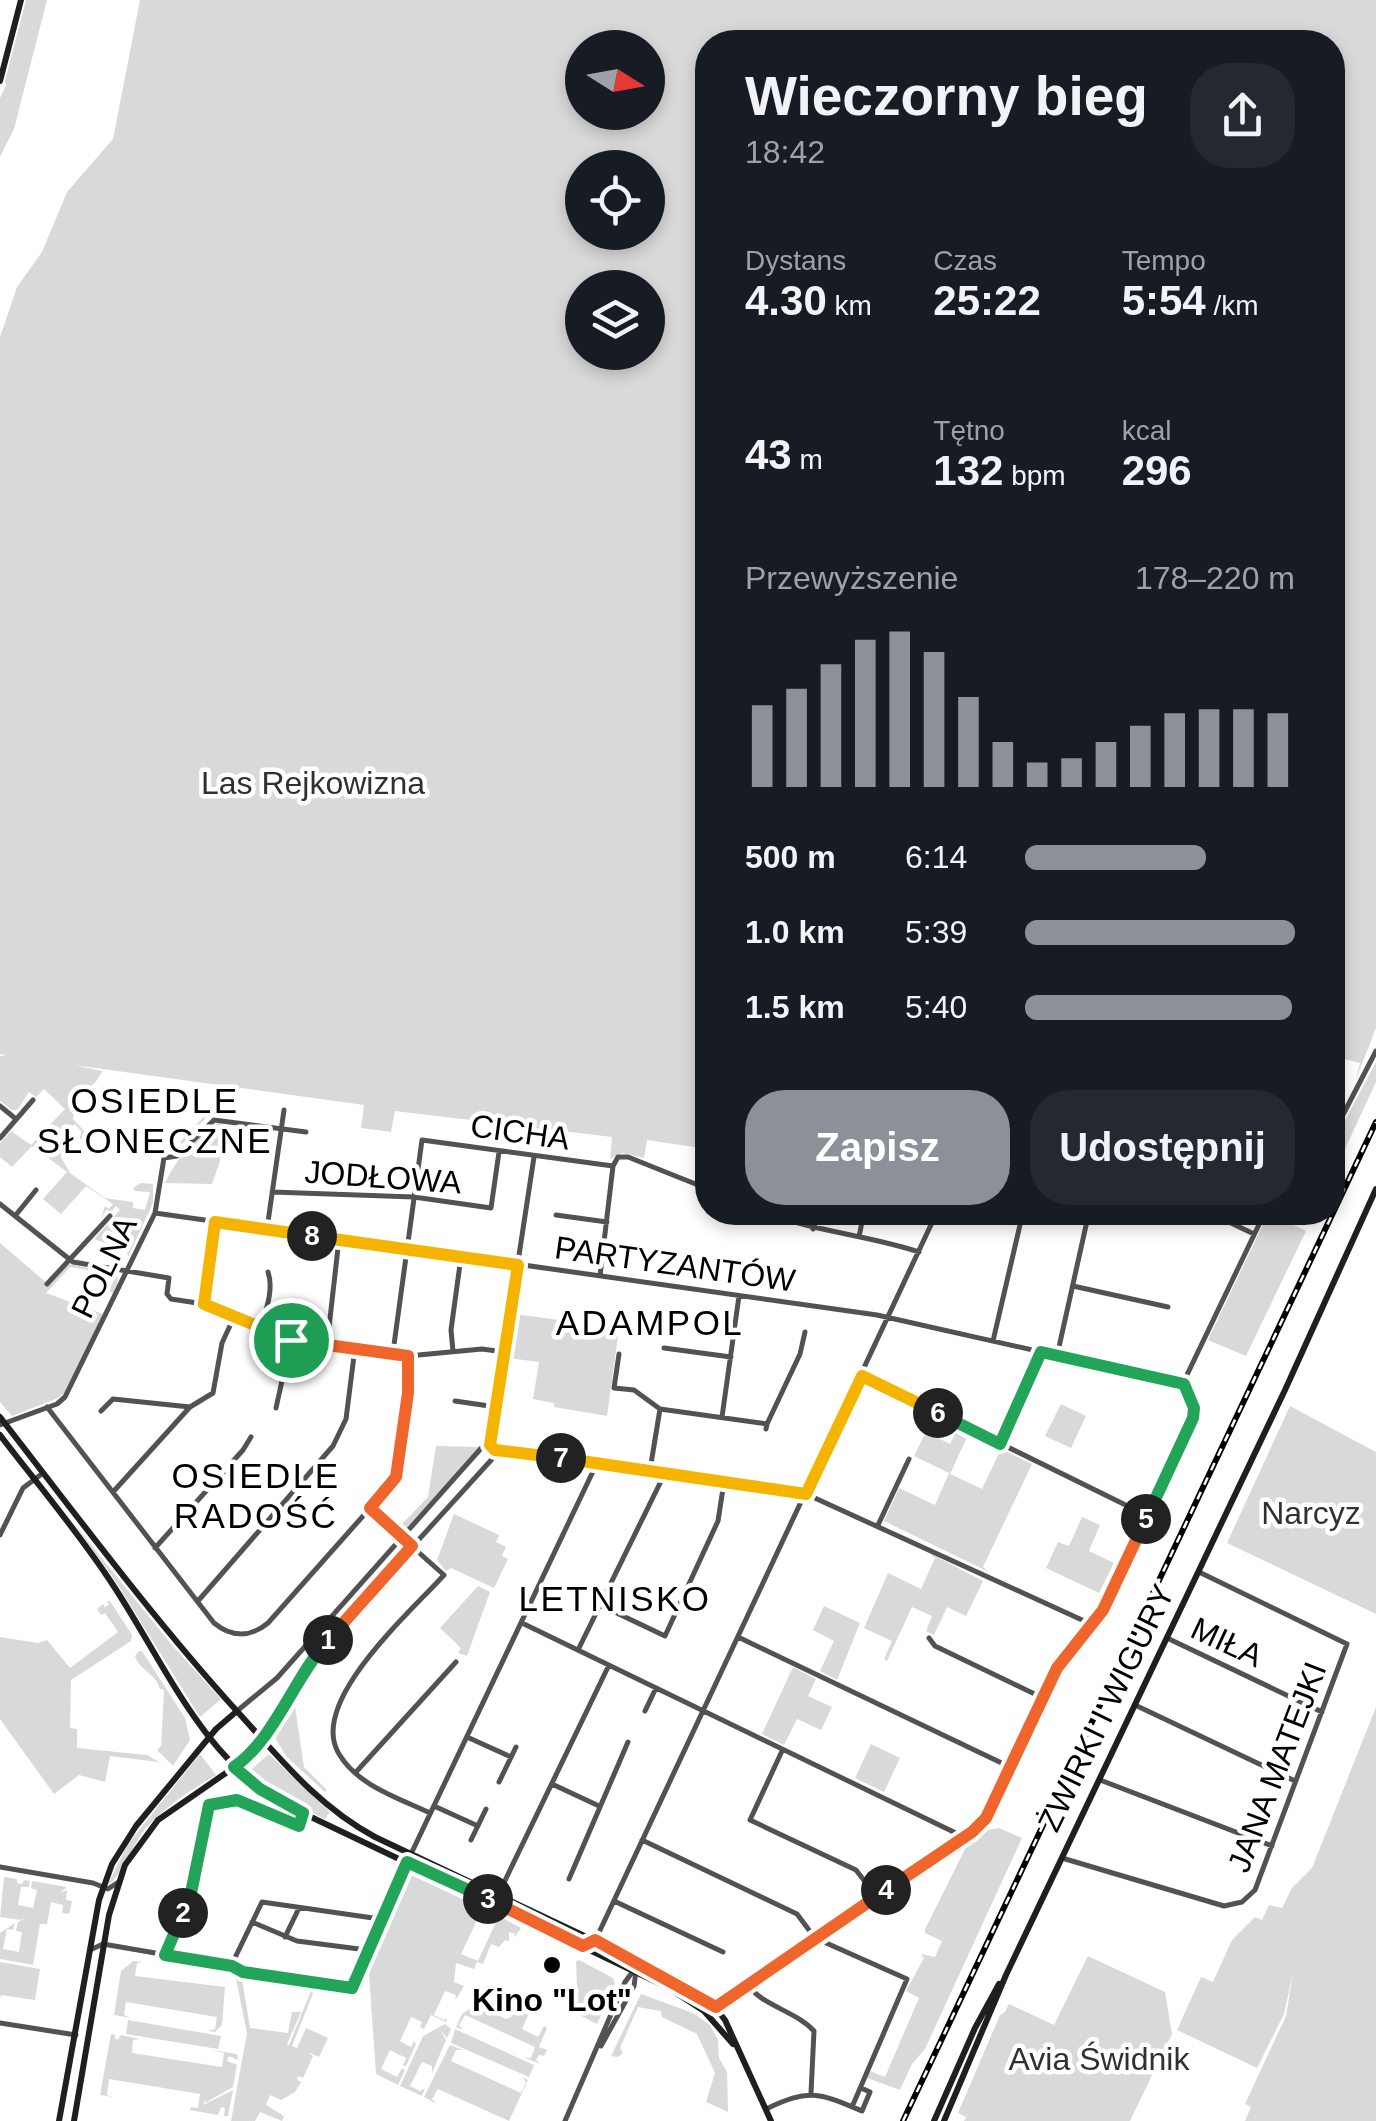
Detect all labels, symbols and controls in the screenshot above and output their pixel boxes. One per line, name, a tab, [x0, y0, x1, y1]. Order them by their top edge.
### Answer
north arrow	[565, 30, 665, 130]
map controls	[565, 30, 665, 370]
button: share	[1190, 63, 1295, 168]
text: Wieczorny bieg	[745, 65, 1148, 127]
text: 18:42	[745, 134, 825, 170]
button: locate	[565, 150, 665, 250]
text: Dystans	[745, 245, 846, 276]
text: Czas	[933, 245, 997, 276]
text: Tempo	[1122, 245, 1206, 276]
button: layers	[565, 270, 665, 370]
text: 4.30	[745, 277, 827, 324]
text: 25:22	[933, 277, 1041, 324]
text: 5:54	[1122, 277, 1206, 324]
text: km	[827, 290, 872, 321]
text: /km	[1206, 290, 1259, 321]
text: Tętno	[933, 415, 1005, 446]
text: kcal	[1122, 415, 1171, 446]
text: 43	[745, 431, 792, 478]
text: m	[792, 444, 823, 475]
text: 132	[933, 447, 1003, 494]
text: 296	[1122, 447, 1192, 494]
text: bpm	[1003, 460, 1066, 491]
text: Przewyższenie	[745, 560, 958, 596]
text: 178–220 m	[1135, 560, 1295, 596]
park label: Las Rejkowizna	[201, 765, 425, 801]
text: 500 m	[745, 839, 836, 875]
text: 6:14	[905, 839, 967, 875]
text: 1.0 km	[745, 914, 845, 950]
text: 5:39	[905, 914, 967, 950]
text: 1.5 km	[745, 989, 845, 1025]
text: 5:40	[905, 989, 967, 1025]
district label: OSIEDLE SŁONECZNE	[37, 1081, 273, 1160]
button: Zapisz	[745, 1090, 1010, 1205]
button: Udostępnij	[1030, 1090, 1295, 1205]
street label: CICHA	[468, 1107, 572, 1157]
street label: JODŁOWA	[303, 1154, 463, 1200]
street label: POLNA	[64, 1210, 144, 1324]
pin: 8	[287, 1211, 337, 1261]
text: 8	[304, 1220, 320, 1251]
street label: PARTYZANTÓW	[552, 1229, 798, 1299]
pin	[249, 1298, 334, 1383]
district label: ADAMPOL	[556, 1303, 744, 1342]
icon: arrive	[264, 1313, 319, 1368]
pin: 6	[913, 1388, 963, 1438]
text: 6	[930, 1397, 946, 1428]
pin: 7	[536, 1433, 586, 1483]
text: 7	[553, 1442, 569, 1473]
district label: OSIEDLE RADOŚĆ	[171, 1456, 341, 1535]
pin: 5	[1121, 1494, 1171, 1544]
park label: Narcyz	[1261, 1495, 1361, 1531]
text: 5	[1138, 1503, 1154, 1534]
district label: LETNISKO	[518, 1579, 712, 1618]
street label: ŻWIRKI I WIGURY	[1031, 1579, 1181, 1837]
street label: MIŁA	[1186, 1610, 1269, 1674]
pin: 1	[303, 1615, 353, 1665]
text: 1	[320, 1624, 336, 1655]
street label: JANA MATEJKI	[1220, 1657, 1334, 1877]
pin: 4	[861, 1865, 911, 1915]
pin: 3	[463, 1874, 513, 1924]
text: 4	[878, 1874, 894, 1905]
text: 3	[480, 1883, 496, 1914]
pin: 2	[158, 1888, 208, 1938]
text: 2	[175, 1897, 191, 1928]
marker: Kino "Lot"	[541, 1954, 563, 1976]
place label: Kino "Lot"	[472, 1982, 632, 2018]
park label: Avia Świdnik	[1009, 2041, 1190, 2077]

